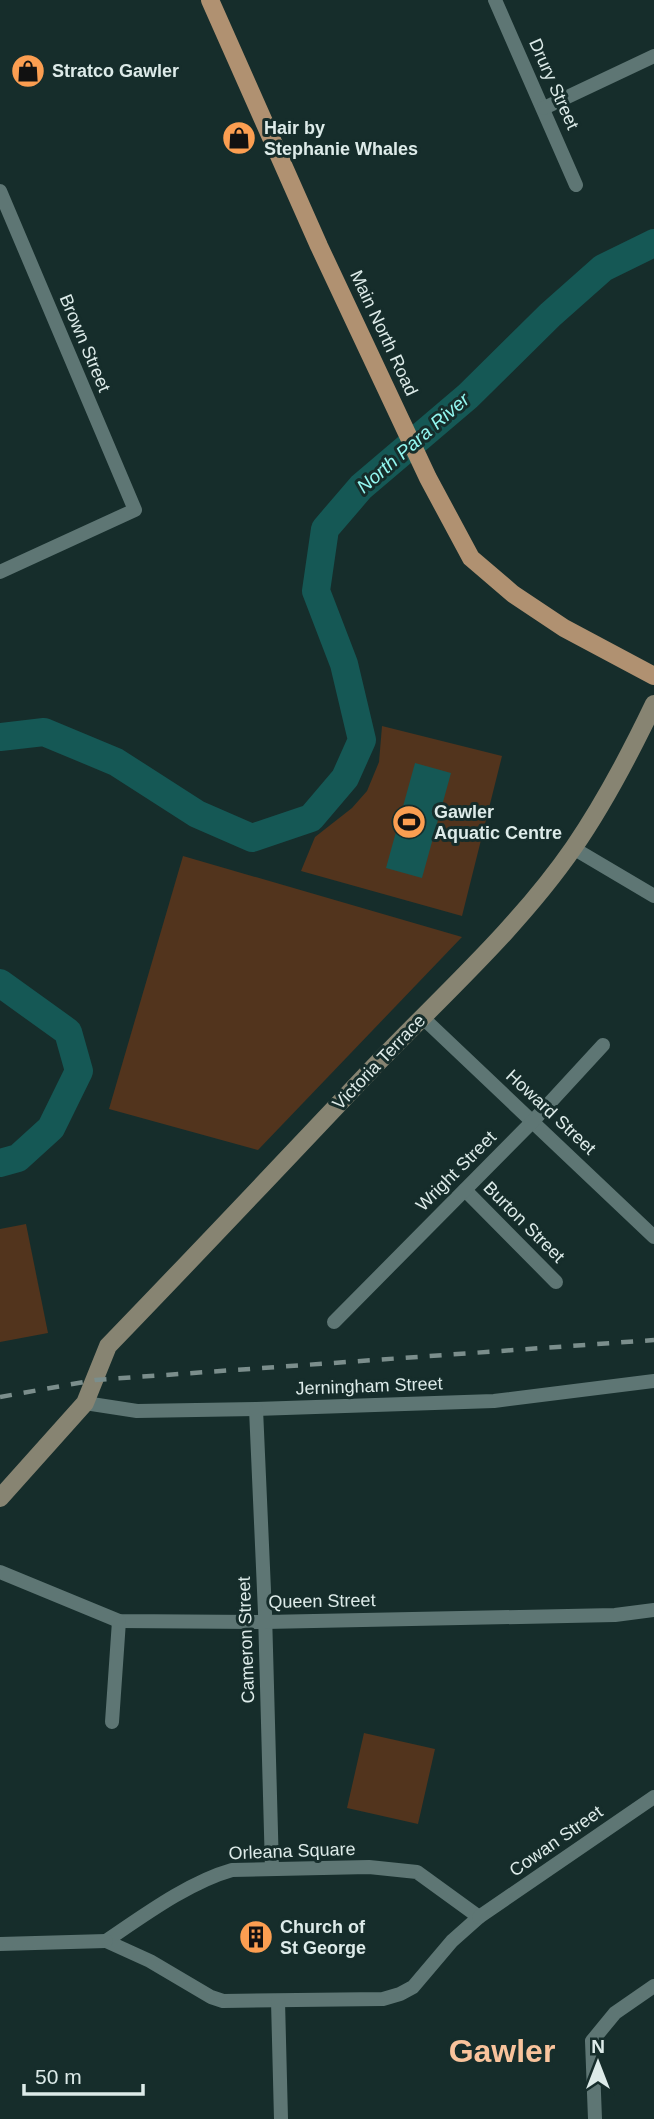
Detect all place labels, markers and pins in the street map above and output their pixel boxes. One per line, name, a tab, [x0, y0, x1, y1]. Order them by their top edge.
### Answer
shop icon: Stratco Gawler	[9, 52, 47, 90]
place label: Stratco Gawler	[52, 61, 179, 81]
place label: Hair by Stephanie Whales	[264, 118, 418, 159]
shop icon: Hair by Stephanie Whales	[220, 119, 258, 157]
place label: Gawler Aquatic Centre	[434, 802, 562, 843]
sports icon: Gawler Aquatic Centre	[390, 803, 428, 841]
place label: Church of St George	[280, 1917, 366, 1958]
building icon: Church of St George	[237, 1918, 275, 1956]

